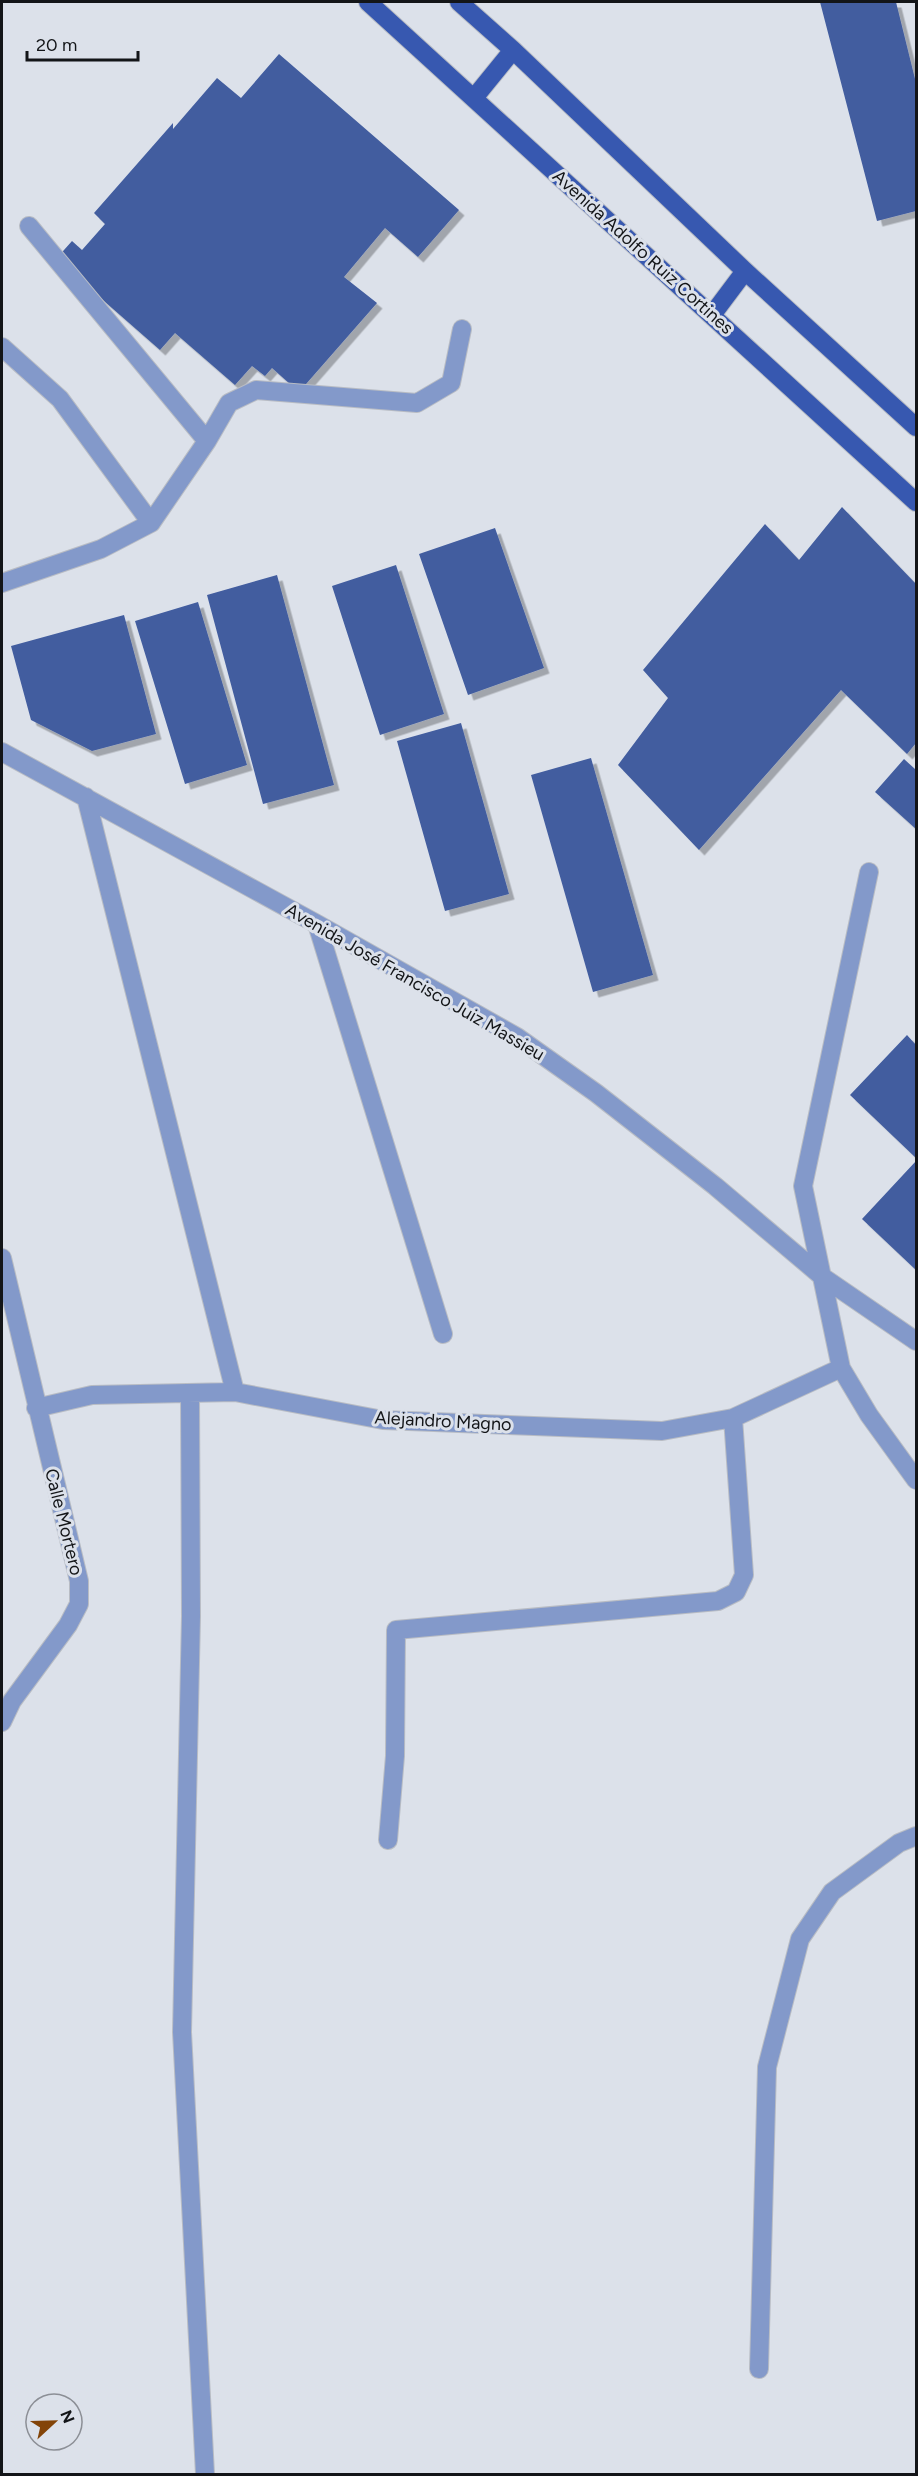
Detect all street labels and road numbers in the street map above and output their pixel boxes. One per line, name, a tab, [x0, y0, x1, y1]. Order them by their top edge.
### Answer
street label: Avenida Adolfo Ruiz Cortines	[548, 165, 738, 339]
street label: Avenida José Francisco Juiz Massieu	[282, 899, 548, 1065]
street label: Alejandro Magno	[374, 1406, 512, 1436]
street label: Calle Mortero	[40, 1466, 88, 1578]

